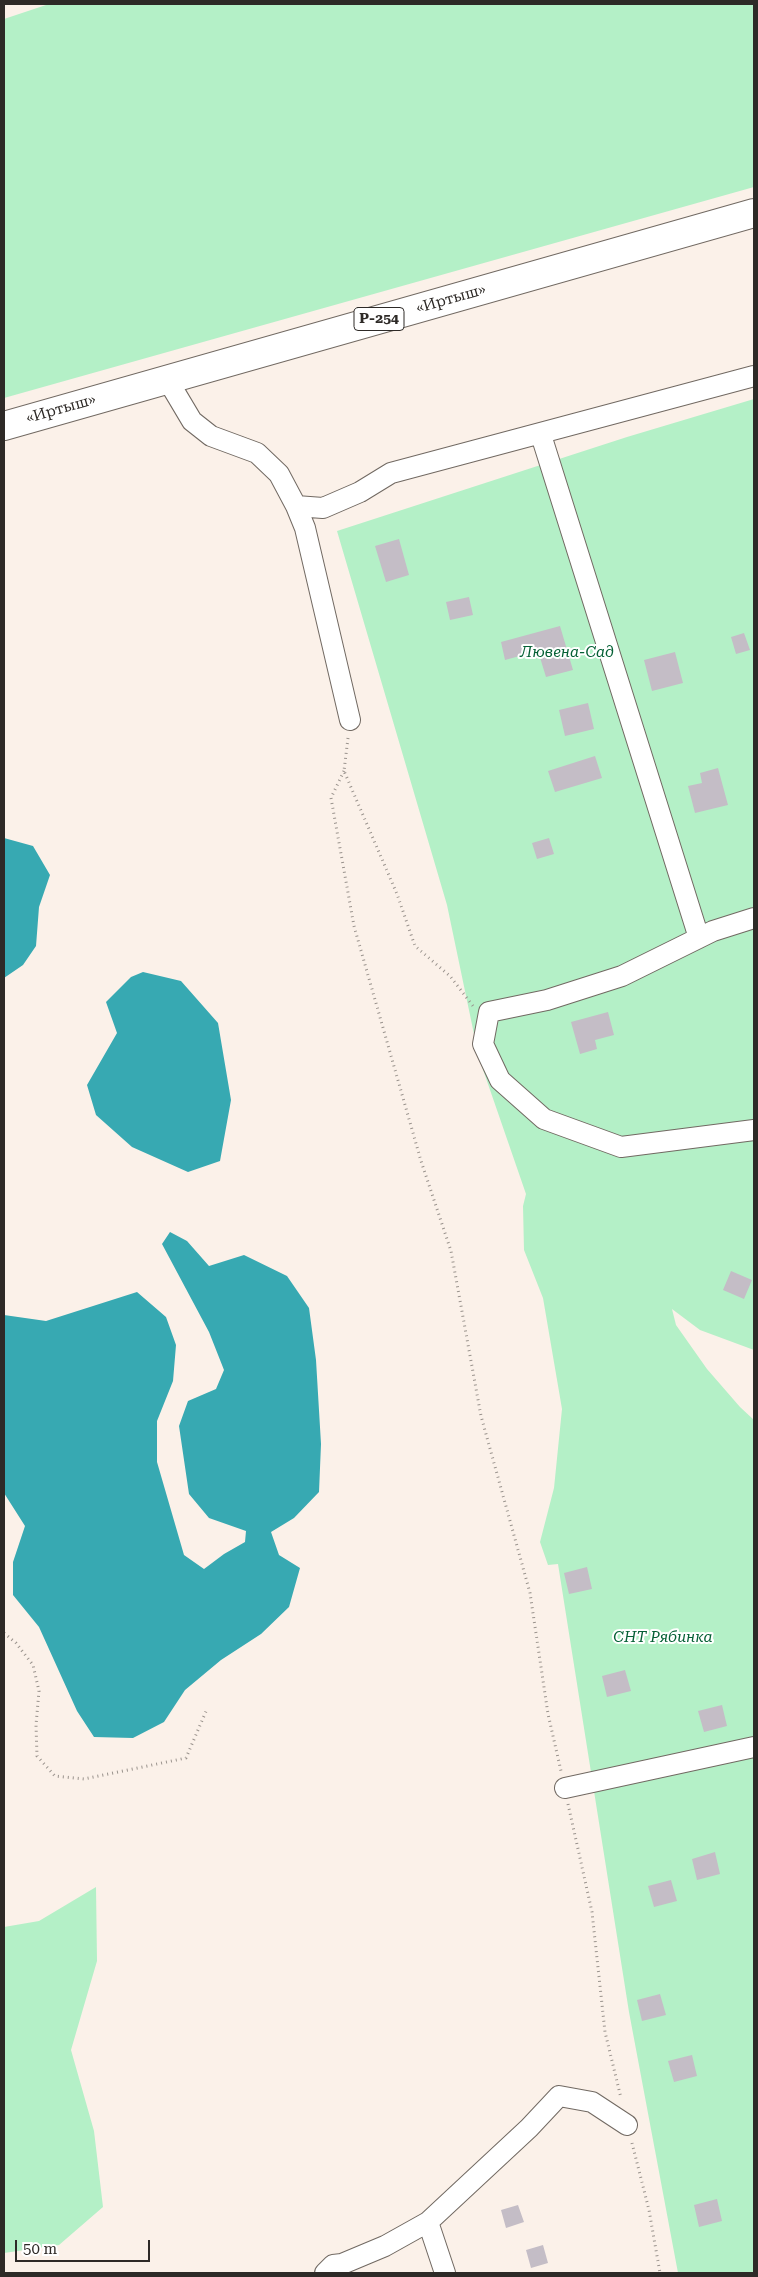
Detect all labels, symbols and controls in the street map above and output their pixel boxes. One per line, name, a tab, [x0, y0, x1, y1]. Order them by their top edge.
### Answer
street label: «Иртыш»	[414, 280, 488, 318]
road number: Р-254	[354, 308, 404, 330]
street label: «Иртыш»	[24, 390, 98, 428]
park label: Лювена-Сад	[520, 644, 614, 662]
park label: СНТ Рябинка	[613, 1629, 713, 1647]
scale bar	[18, 2230, 152, 2262]
text: 50 m	[23, 2240, 57, 2258]

